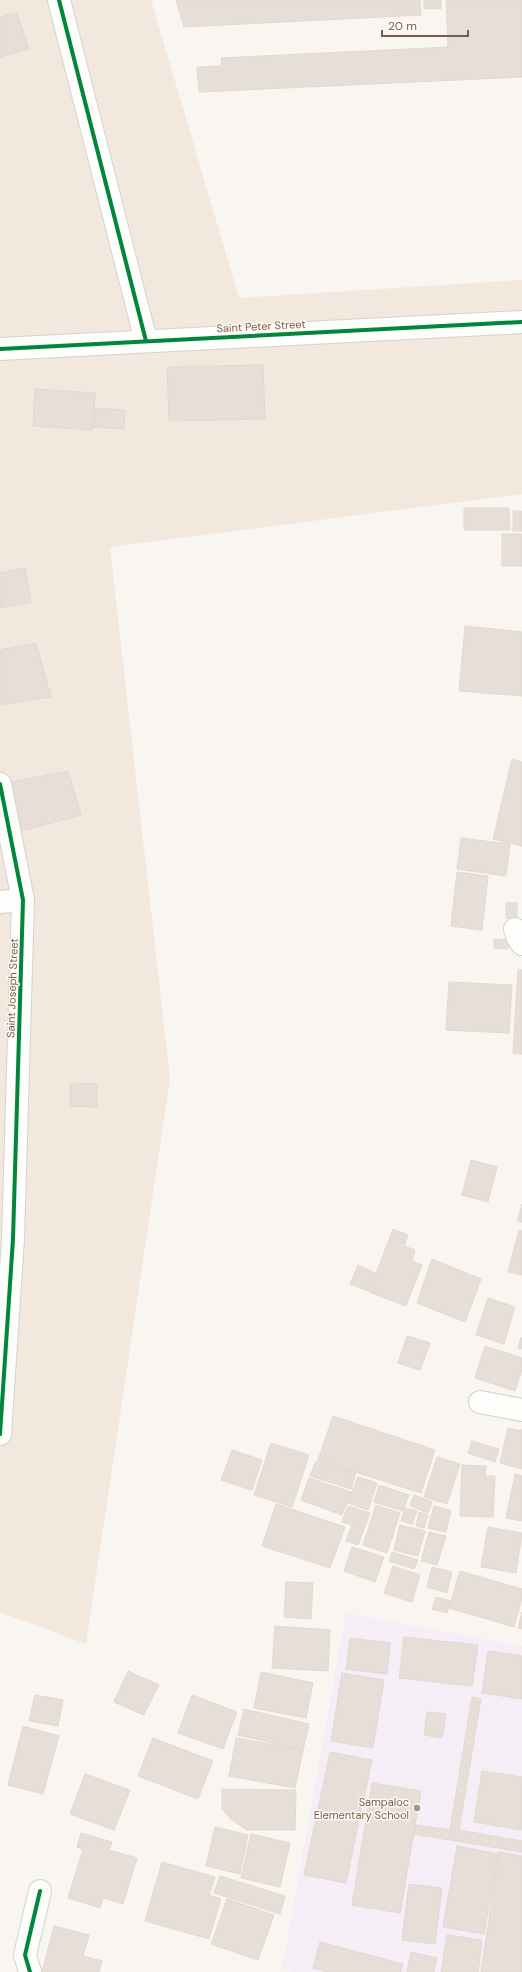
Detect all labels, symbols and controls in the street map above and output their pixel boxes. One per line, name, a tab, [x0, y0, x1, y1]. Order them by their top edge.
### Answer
scale bar	[382, 12, 468, 38]
text: 20 m	[388, 18, 417, 34]
street label: Saint Peter Street	[216, 317, 306, 335]
street label: Saint Joseph Street	[3, 938, 21, 1038]
place label: Sampaloc Elementary School	[314, 1795, 409, 1822]
marker: Sampaloc Elementary School	[412, 1803, 422, 1813]

